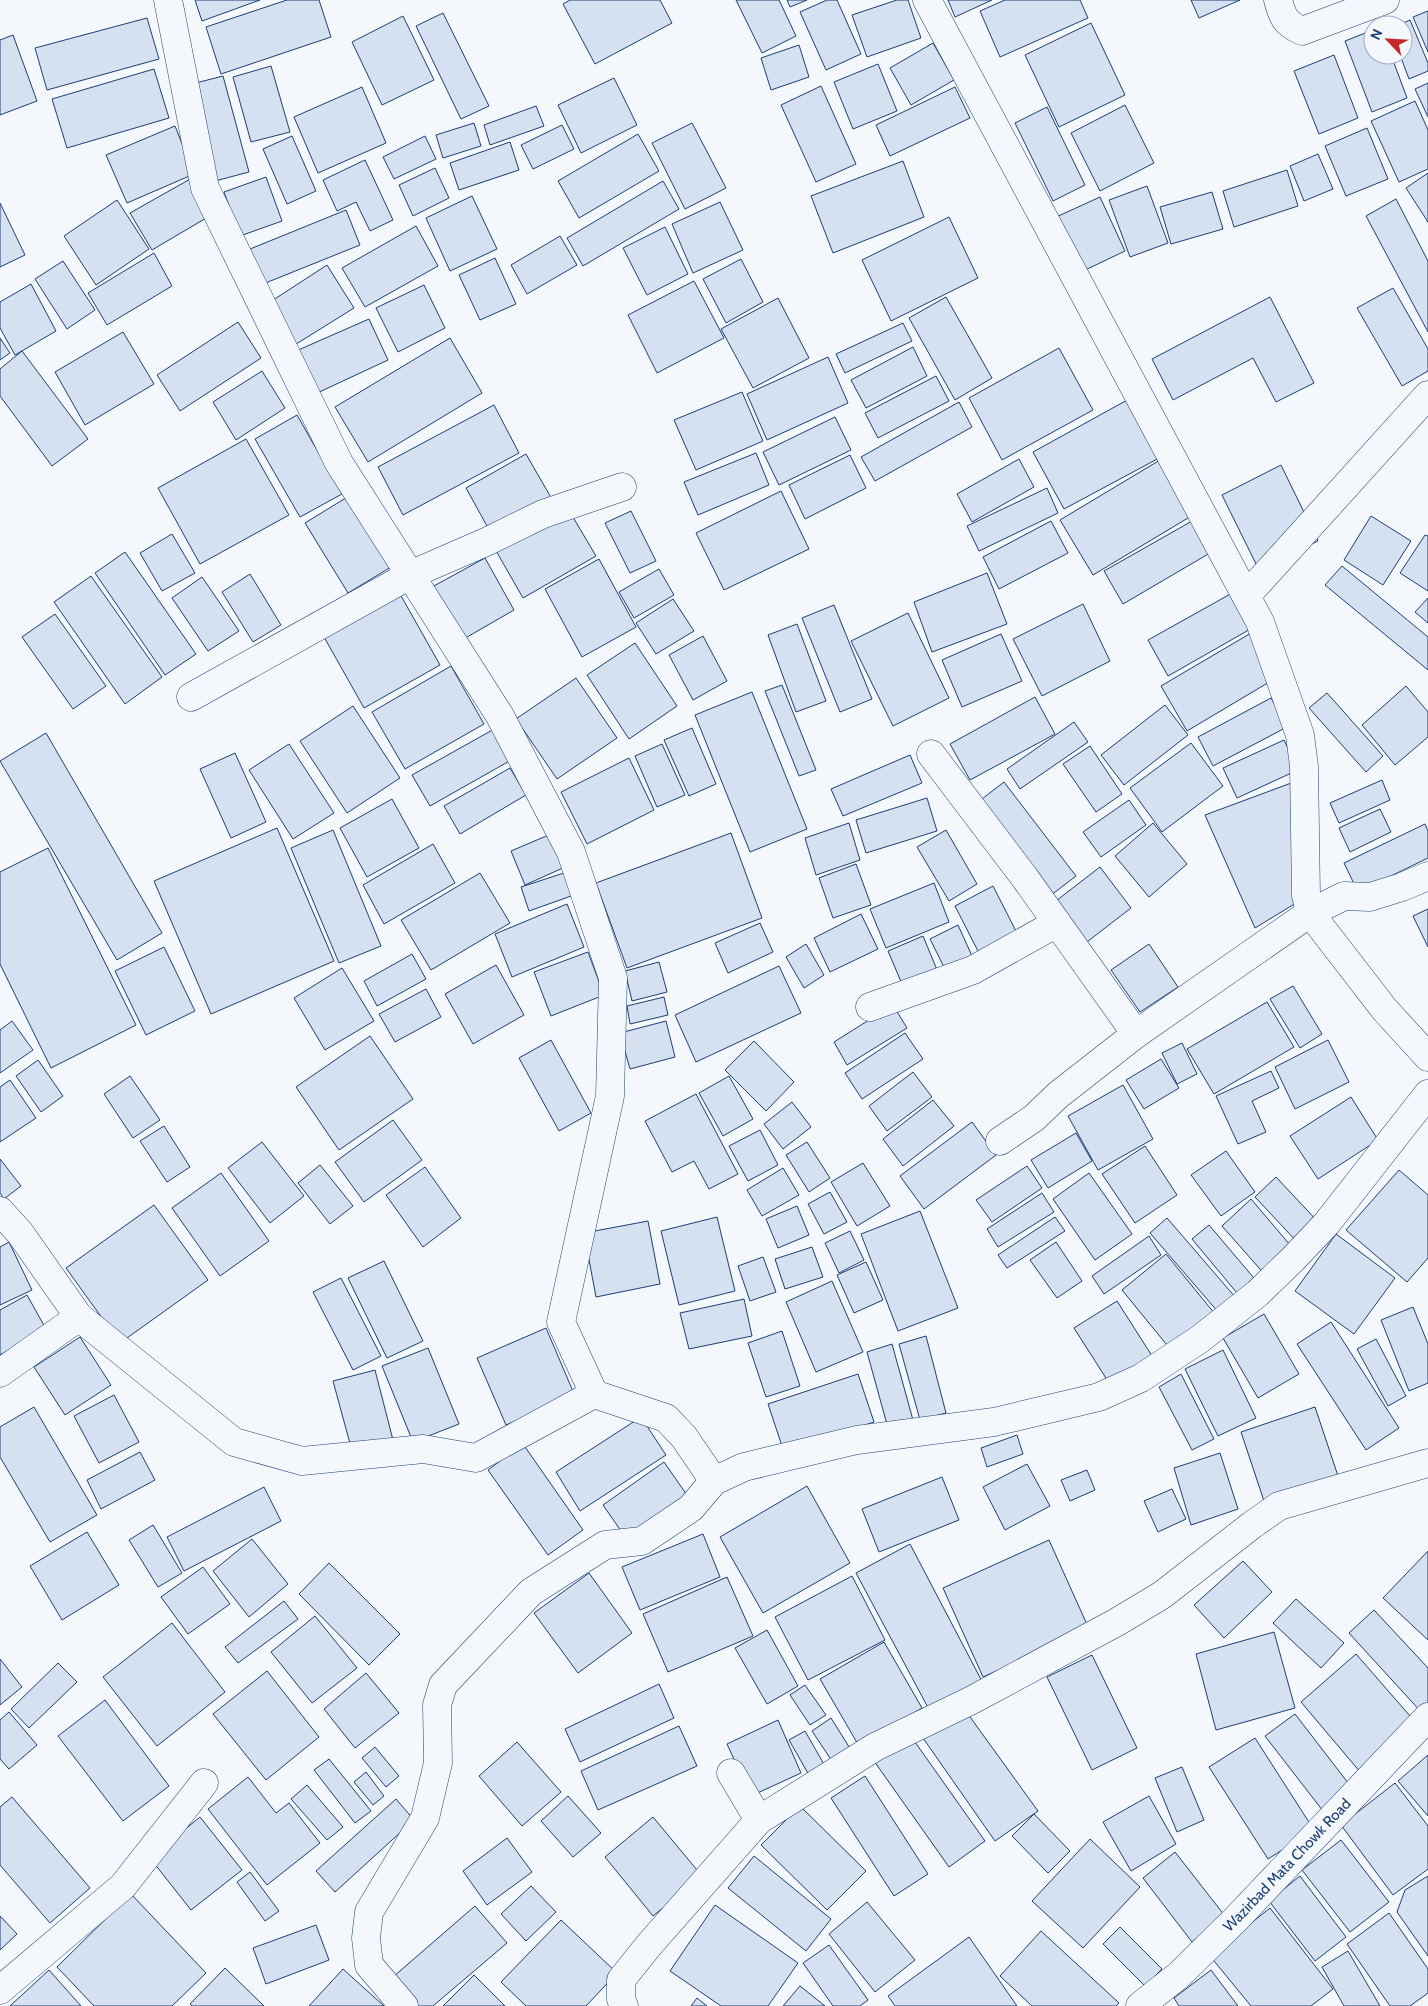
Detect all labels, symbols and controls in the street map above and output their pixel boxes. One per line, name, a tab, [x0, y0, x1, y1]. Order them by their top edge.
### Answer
north arrow	[1363, 15, 1413, 65]
text: N	[1366, 26, 1386, 43]
street label: Wazirbad Mata Chowk Road	[1220, 1795, 1355, 1935]

